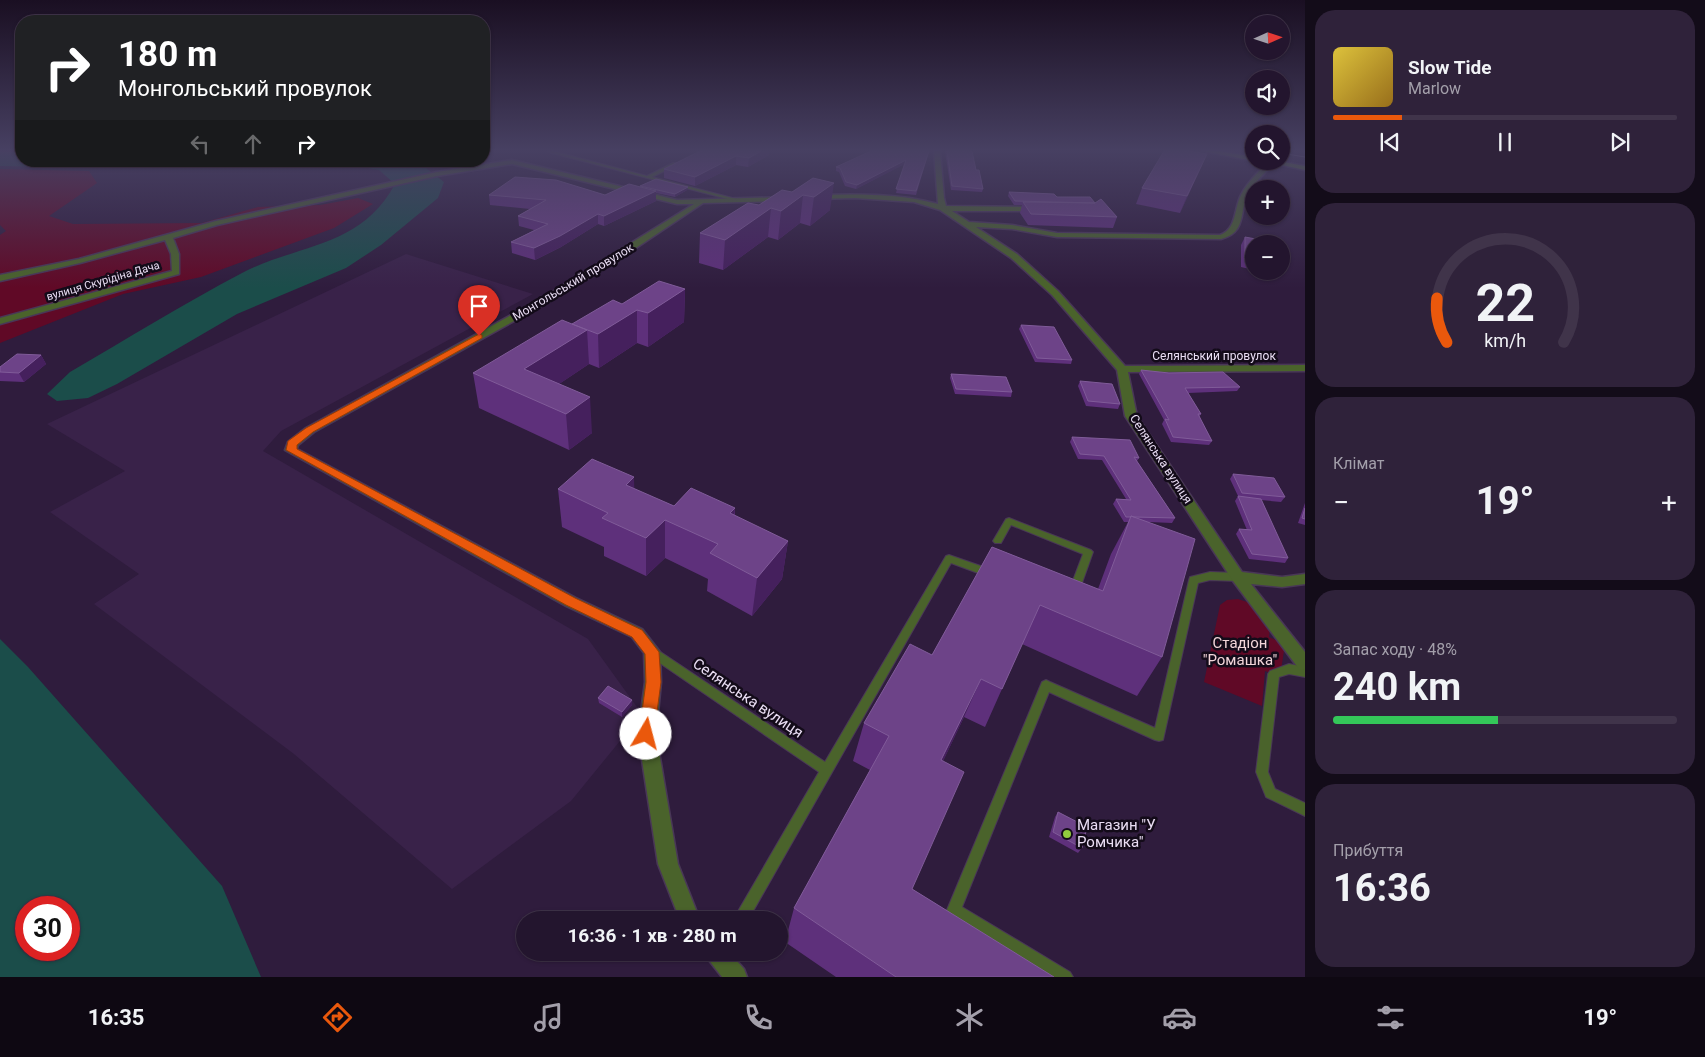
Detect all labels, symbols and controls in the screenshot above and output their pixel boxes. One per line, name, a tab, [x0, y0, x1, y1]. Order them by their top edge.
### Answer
north arrow	[1245, 15, 1290, 60]
map controls	[1245, 15, 1290, 280]
text: 180 m	[118, 34, 217, 75]
icon: right	[35, 35, 100, 100]
text: Slow Tide	[1408, 56, 1491, 79]
button: sound	[1245, 70, 1290, 115]
text: Монгольський провулок	[118, 76, 372, 101]
text: Marlow	[1408, 79, 1461, 98]
button: search	[1245, 125, 1290, 170]
icon: previous	[1376, 128, 1404, 156]
icon: pause	[1491, 128, 1519, 156]
icon: next	[1606, 128, 1634, 156]
icon: left	[186, 130, 214, 158]
icon: ahead	[239, 130, 267, 158]
icon: right	[292, 130, 320, 158]
button: +	[1245, 180, 1290, 225]
button: −	[1245, 235, 1290, 280]
street label: Монгольський провулок	[510, 240, 636, 324]
street label: вулиця Скурідіна Дача	[45, 259, 161, 303]
text: 22	[1475, 273, 1535, 334]
pin	[458, 285, 500, 336]
icon: arrive	[465, 292, 493, 320]
text: km/h	[1484, 330, 1526, 351]
street label: Селянський провулок	[1152, 349, 1276, 363]
street label: Селянська вулиця	[1127, 412, 1195, 506]
text: Клімат	[1333, 454, 1385, 473]
text: 19°	[1476, 479, 1534, 523]
text: −	[1333, 486, 1349, 519]
text: +	[1661, 486, 1677, 519]
park label: Стадіон "Ромашка"	[1203, 634, 1278, 669]
text: Запас ходу · 48%	[1333, 640, 1457, 659]
street label: Селянська вулиця	[689, 654, 807, 742]
text: 240 km	[1333, 665, 1461, 709]
position arrow	[619, 707, 671, 759]
place label: Магазин "У Ромчика"	[1077, 816, 1156, 851]
marker: Магазин "У Ромчика"	[1061, 828, 1073, 840]
text: Прибуття	[1333, 841, 1403, 860]
text: 16:36	[1333, 866, 1431, 910]
speed limit sign: 30	[15, 896, 80, 961]
text: 16:36 · 1 хв · 280 m	[567, 924, 737, 947]
icon: directions	[320, 1000, 355, 1035]
icon: music	[531, 1000, 566, 1035]
icon: phone	[741, 1000, 776, 1035]
icon: climate	[952, 1000, 987, 1035]
icon: car	[1162, 1000, 1197, 1035]
icon: filters	[1373, 1000, 1408, 1035]
text: 16:35	[88, 1005, 144, 1030]
text: 19°	[1583, 1005, 1617, 1030]

